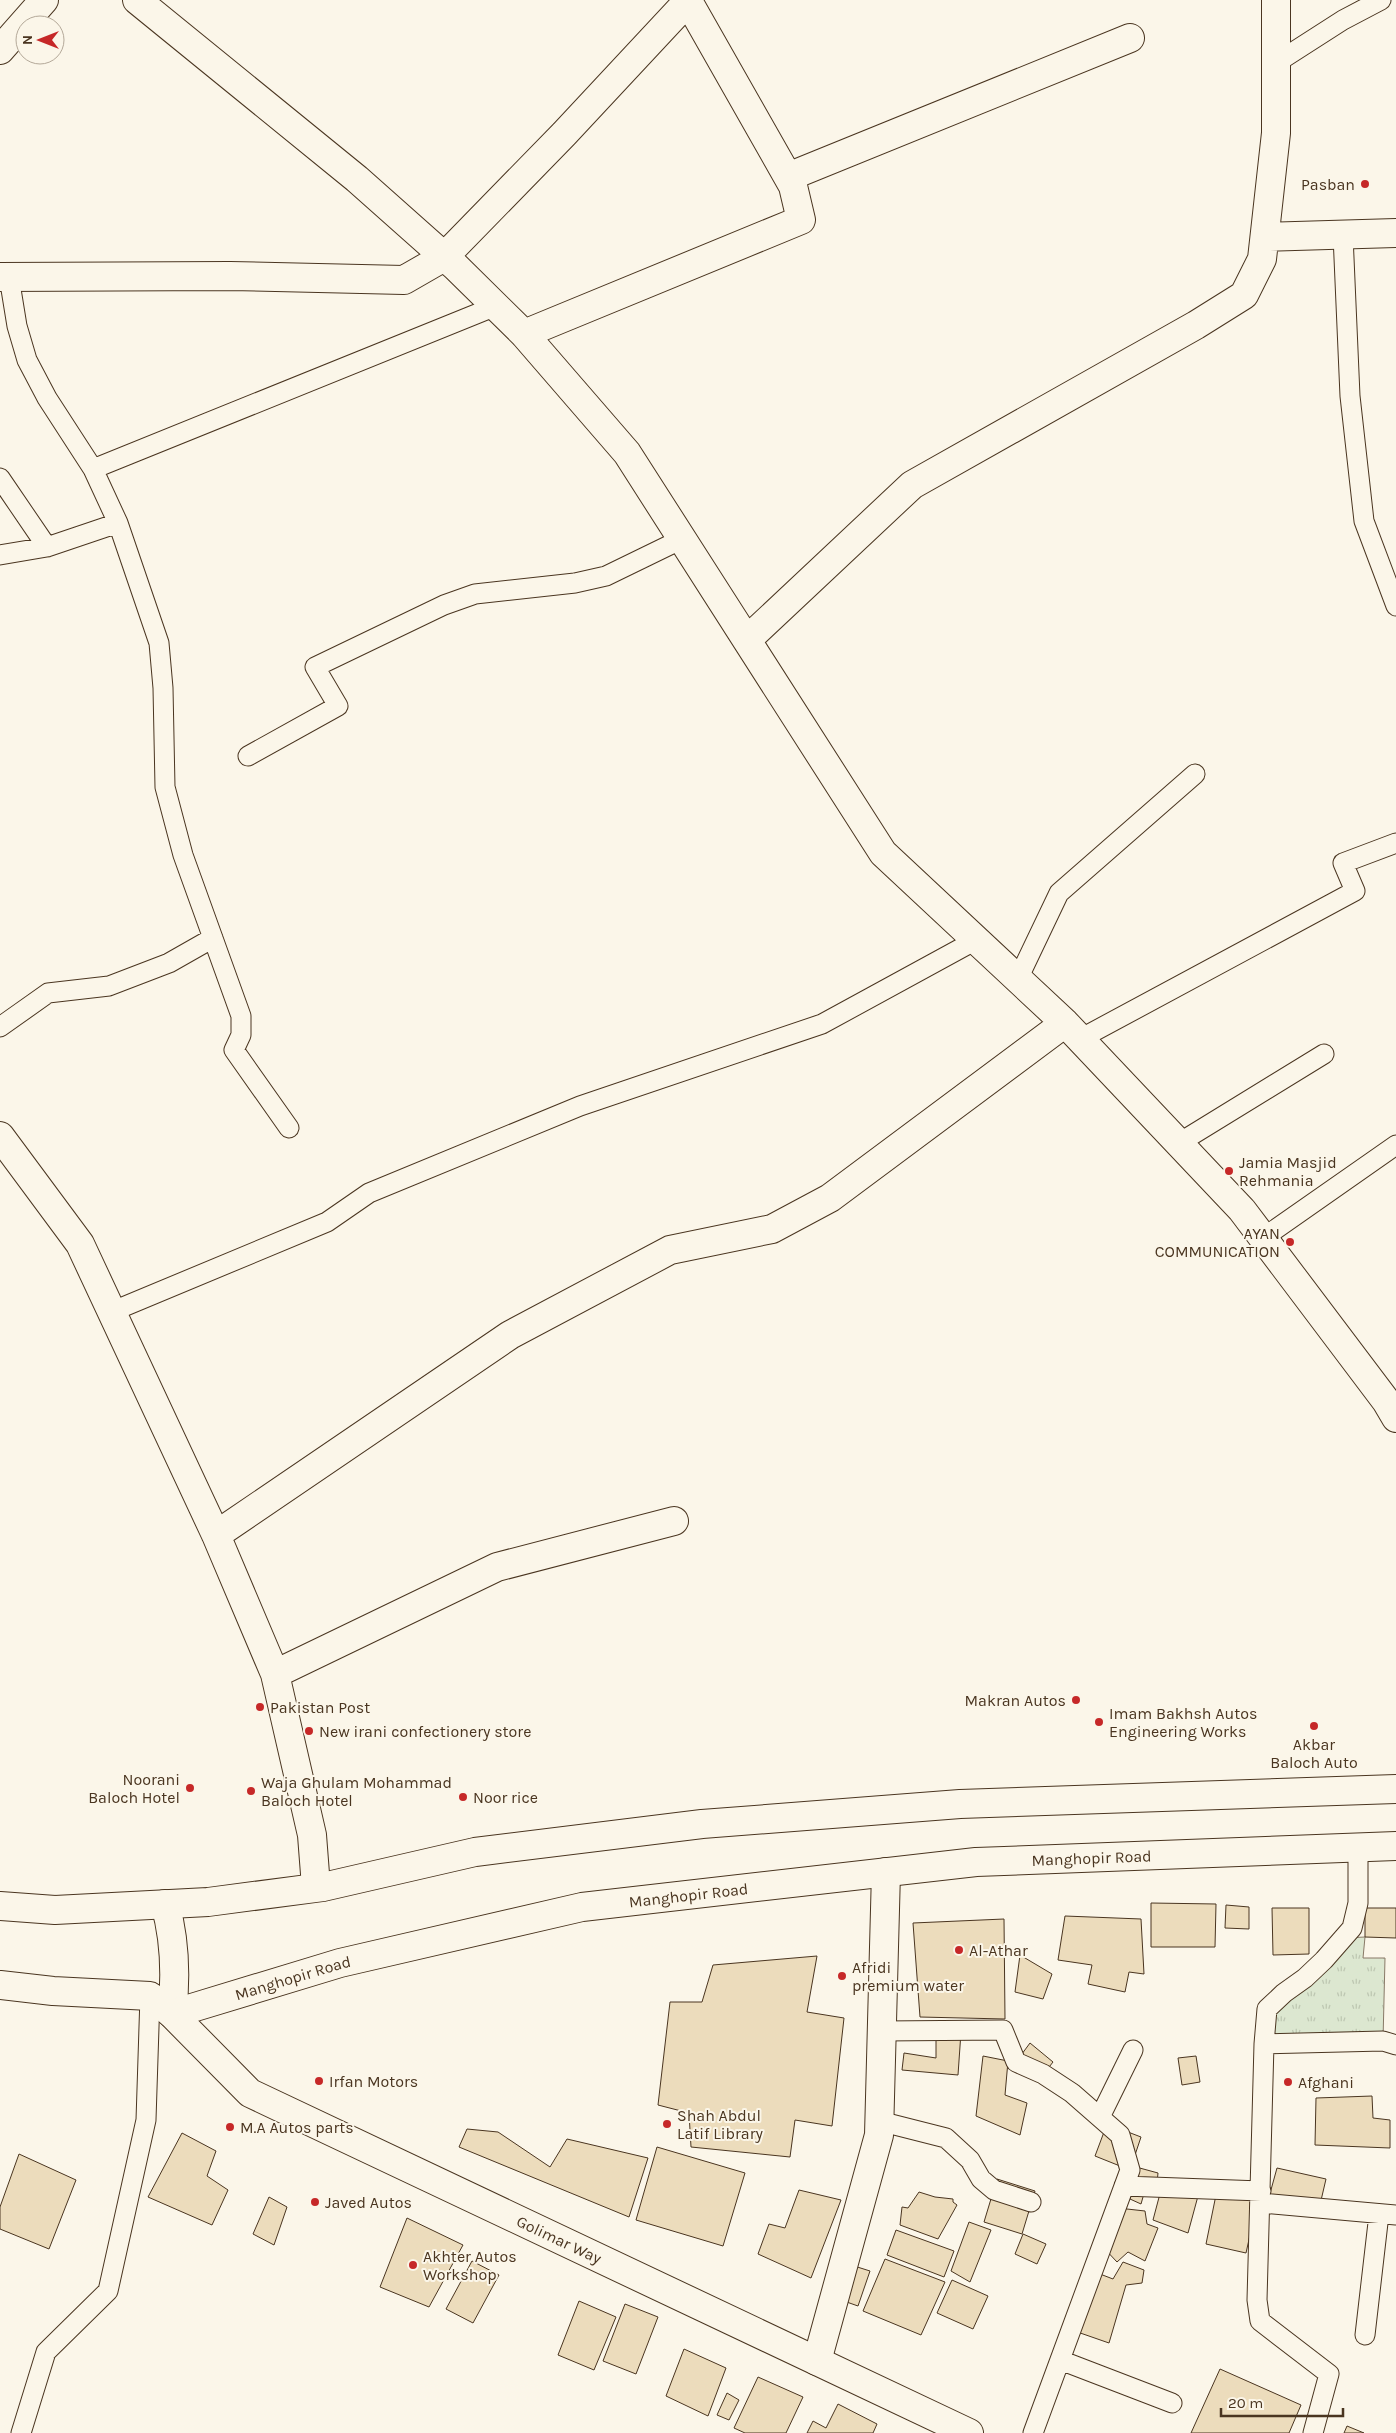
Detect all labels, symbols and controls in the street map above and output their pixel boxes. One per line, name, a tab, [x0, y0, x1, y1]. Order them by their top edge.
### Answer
north arrow	[15, 15, 65, 65]
text: N	[19, 35, 36, 45]
place label: Pasban	[1301, 175, 1355, 194]
marker: Pasban	[1359, 178, 1371, 190]
place label: Jamia Masjid Rehmania	[1239, 1153, 1337, 1190]
marker: Jamia Masjid Rehmania	[1223, 1165, 1235, 1177]
place label: AYAN COMMUNICATION	[1155, 1224, 1280, 1261]
marker: AYAN COMMUNICATION	[1284, 1236, 1296, 1248]
place label: Makran Autos	[965, 1691, 1066, 1710]
marker: Makran Autos	[1070, 1694, 1082, 1706]
place label: Pakistan Post	[270, 1698, 370, 1717]
marker: Pakistan Post	[254, 1701, 266, 1713]
place label: Imam Bakhsh Autos Engineering Works	[1109, 1704, 1257, 1741]
marker: Imam Bakhsh Autos Engineering Works	[1093, 1716, 1105, 1728]
marker: Akbar Baloch Auto	[1308, 1720, 1320, 1732]
place label: New irani confectionery store	[319, 1722, 531, 1741]
marker: New irani confectionery store	[303, 1725, 315, 1737]
place label: Akbar Baloch Auto	[1270, 1735, 1358, 1772]
place label: Noorani Baloch Hotel	[88, 1770, 180, 1807]
place label: Waja Ghulam Mohammad Baloch Hotel	[261, 1773, 452, 1810]
marker: Noorani Baloch Hotel	[184, 1782, 196, 1794]
marker: Waja Ghulam Mohammad Baloch Hotel	[245, 1785, 257, 1797]
place label: Noor rice	[473, 1788, 538, 1807]
marker: Noor rice	[457, 1791, 469, 1803]
street label: Manghopir Road	[1031, 1846, 1152, 1869]
street label: Manghopir Road	[628, 1879, 749, 1911]
place label: Al-Athar	[969, 1941, 1028, 1960]
marker: Al-Athar	[953, 1944, 965, 1956]
street label: Manghopir Road	[232, 1951, 352, 2004]
place label: Afridi premium water	[852, 1958, 964, 1995]
marker: Afridi premium water	[836, 1970, 848, 1982]
place label: Irfan Motors	[329, 2072, 418, 2091]
place label: Afghani	[1298, 2073, 1354, 2092]
marker: Irfan Motors	[313, 2075, 325, 2087]
marker: Afghani	[1282, 2076, 1294, 2088]
place label: Shah Abdul Latif Library	[677, 2106, 763, 2143]
place label: M.A Autos parts	[240, 2118, 354, 2137]
marker: Shah Abdul Latif Library	[661, 2118, 673, 2130]
marker: M.A Autos parts	[224, 2121, 236, 2133]
place label: Javed Autos	[325, 2193, 412, 2212]
marker: Javed Autos	[309, 2196, 321, 2208]
street label: Golimar Way	[514, 2211, 605, 2268]
place label: Akhter Autos Workshop	[423, 2247, 517, 2284]
marker: Akhter Autos Workshop	[407, 2259, 419, 2271]
scale bar	[1221, 2386, 1344, 2418]
text: 20 m	[1228, 2394, 1263, 2412]

